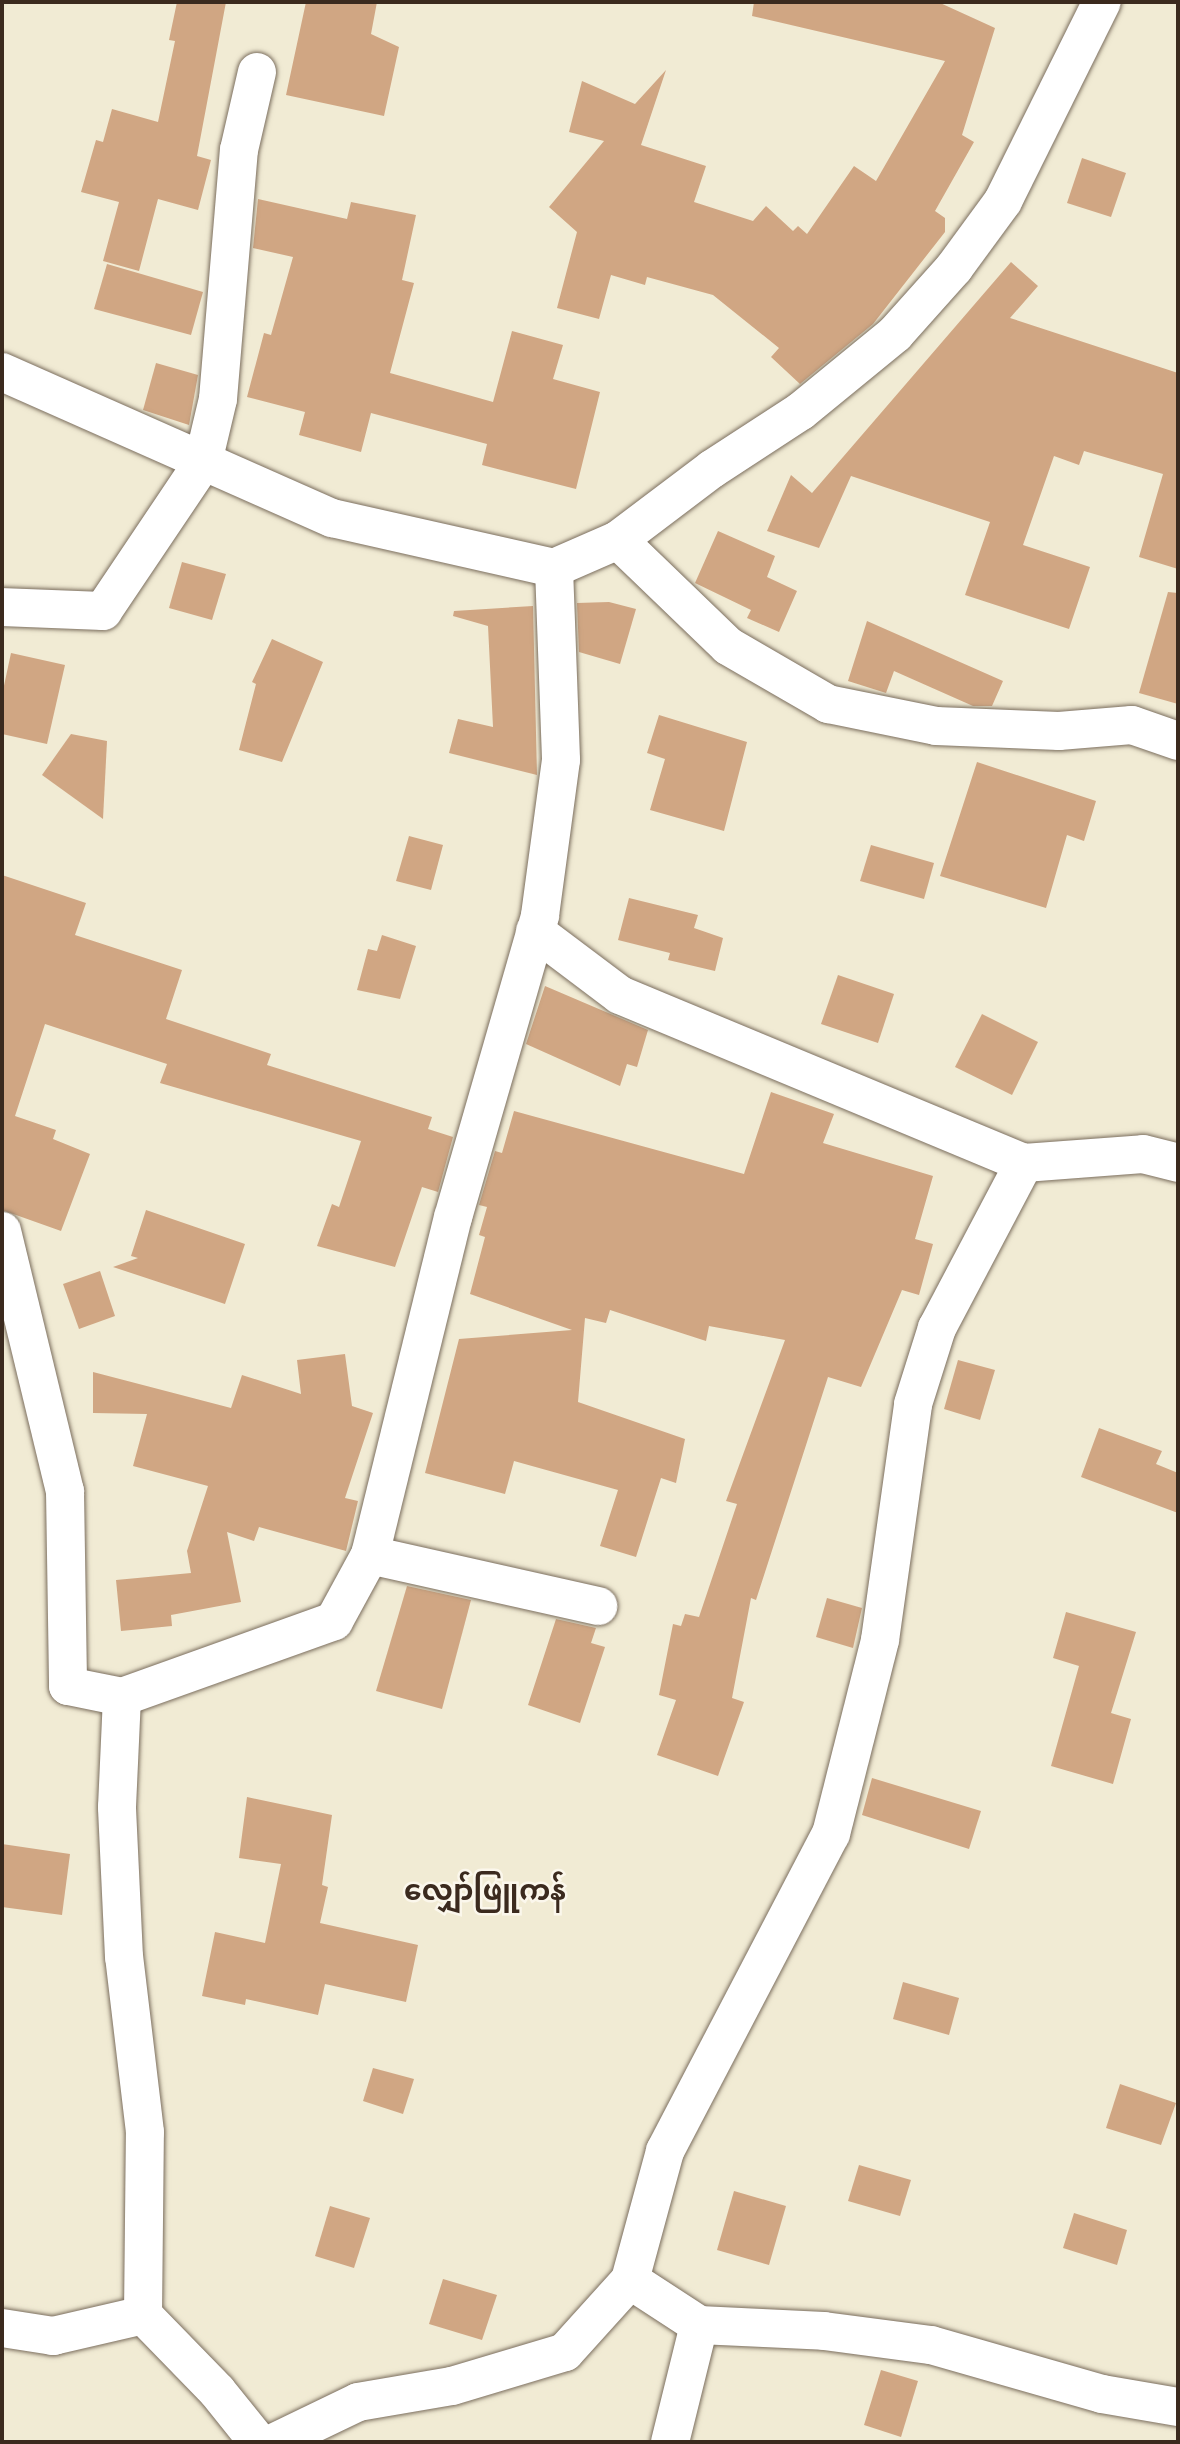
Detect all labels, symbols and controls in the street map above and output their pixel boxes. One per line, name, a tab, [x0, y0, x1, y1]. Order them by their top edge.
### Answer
district label: လျှော်ဖြူကန်	[404, 1875, 566, 1909]

